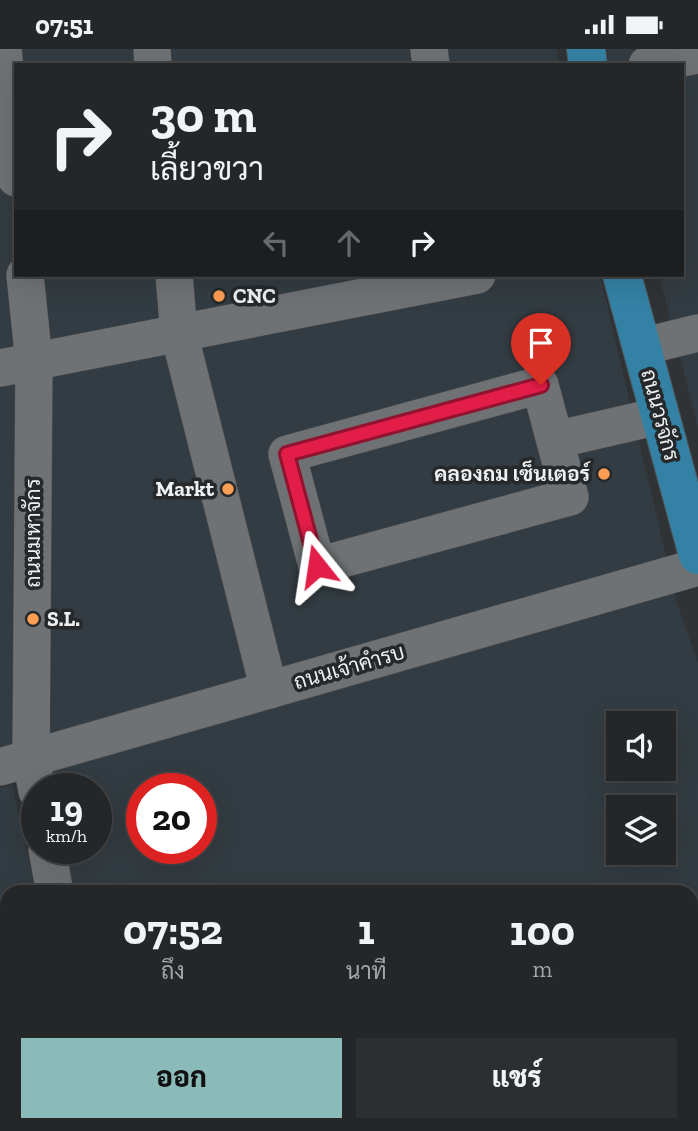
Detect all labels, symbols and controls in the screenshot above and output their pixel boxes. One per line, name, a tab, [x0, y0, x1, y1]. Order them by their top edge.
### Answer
text: 07:51	[35, 9, 93, 41]
text: 30 m	[150, 86, 256, 145]
icon: right	[35, 91, 126, 182]
text: เลี้ยวขวา	[150, 150, 264, 188]
icon: left	[257, 224, 295, 262]
icon: ahead	[330, 224, 368, 262]
icon: right	[403, 224, 441, 262]
place label: CNC	[233, 283, 276, 308]
marker: CNC	[211, 288, 227, 304]
pin	[511, 313, 571, 385]
icon: arrive	[522, 324, 560, 362]
street label: ถนนวรจักร	[636, 366, 685, 463]
place label: คลองถม เซ็นเตอร์	[434, 460, 591, 486]
marker: คลองถม เซ็นเตอร์	[596, 466, 612, 482]
place label: Markt	[156, 476, 215, 501]
street label: ถนนมหาจักร	[20, 478, 45, 588]
marker: Markt	[220, 481, 236, 497]
position arrow	[280, 529, 354, 603]
place label: S.L.	[47, 606, 80, 631]
marker: S.L.	[25, 611, 41, 627]
street label: ถนนเจ้าคำรบ	[291, 639, 407, 694]
map controls	[606, 711, 676, 865]
button: sound	[606, 711, 676, 781]
speed limit sign: 20	[126, 773, 217, 864]
text: 19	[50, 788, 83, 830]
button: layers	[606, 795, 676, 865]
text: km/h	[46, 825, 87, 847]
text: 07:52	[123, 904, 223, 955]
text: 1	[358, 904, 375, 955]
text: 100	[510, 905, 575, 956]
text: m	[532, 955, 552, 983]
text: ถึง	[161, 957, 185, 985]
text: นาที	[346, 957, 387, 985]
button: ออก	[21, 1038, 342, 1118]
button: แชร์	[356, 1038, 677, 1118]

